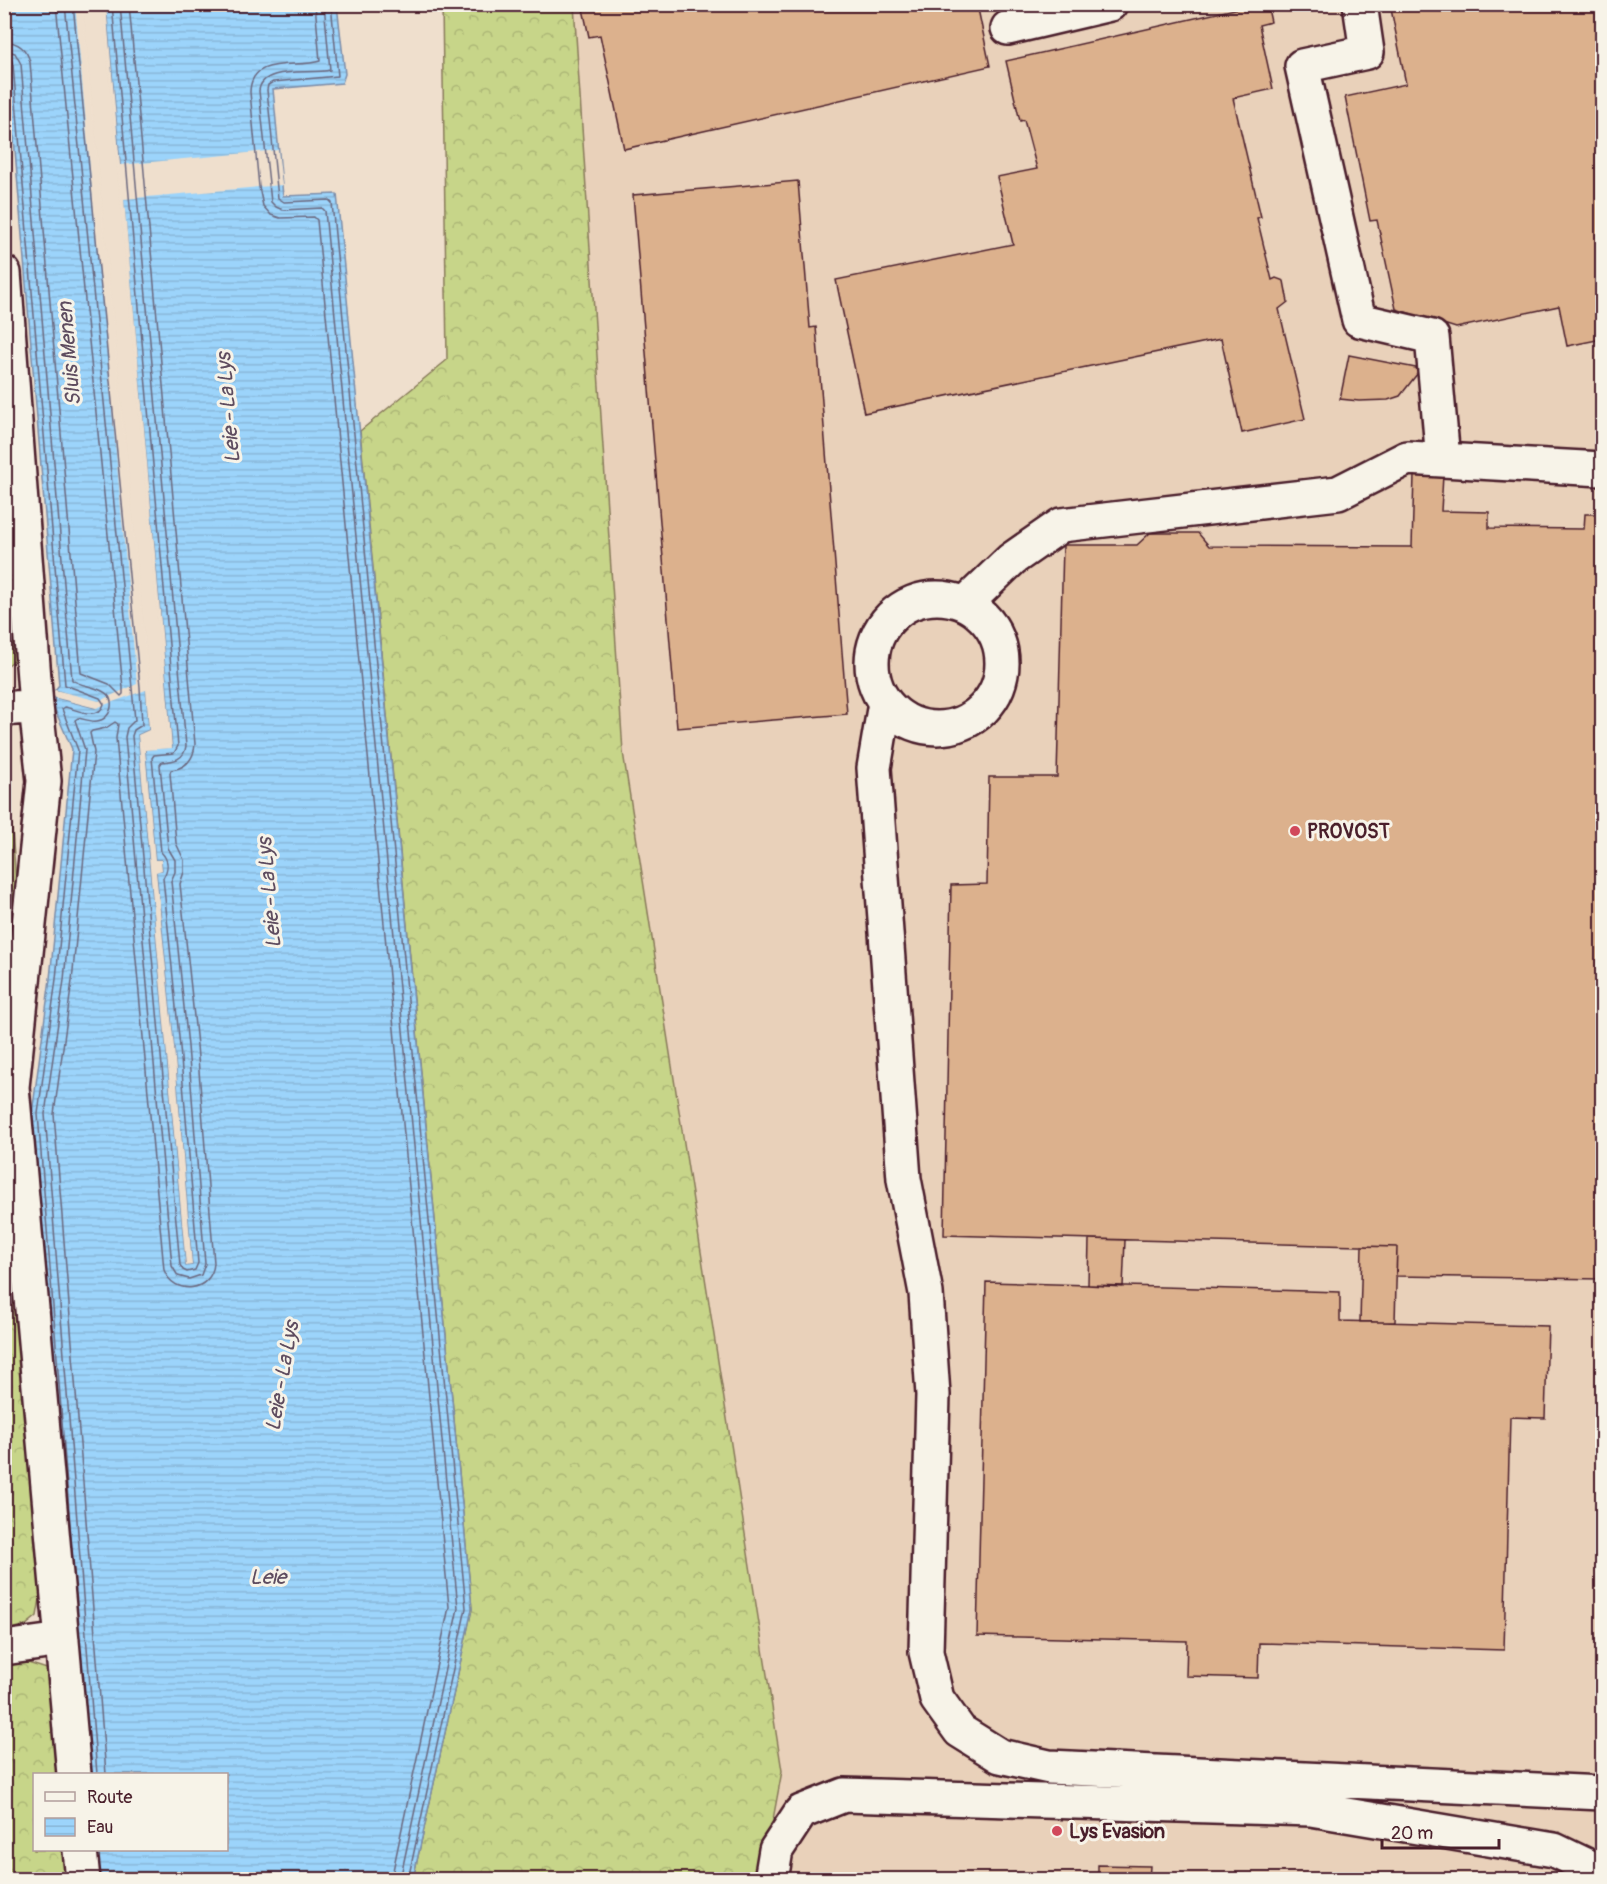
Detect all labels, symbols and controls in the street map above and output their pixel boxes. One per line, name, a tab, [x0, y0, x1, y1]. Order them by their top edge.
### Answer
water label: Sluis Menen	[51, 300, 87, 407]
water label: Leie - La Lys	[210, 349, 247, 464]
place label: PROVOST	[1307, 819, 1390, 844]
marker: PROVOST	[1288, 824, 1302, 838]
water label: Leie - La Lys	[251, 834, 288, 949]
water label: Leie - La Lys	[260, 1317, 306, 1433]
water label: Leie	[250, 1564, 289, 1591]
legend	[33, 1773, 228, 1851]
text: Route	[87, 1786, 132, 1809]
scale bar	[1382, 1812, 1499, 1850]
text: Eau	[87, 1816, 113, 1839]
place label: Lys Evasion	[1069, 1819, 1165, 1844]
text: 20 m	[1391, 1822, 1433, 1845]
marker: Lys Evasion	[1050, 1824, 1064, 1838]

